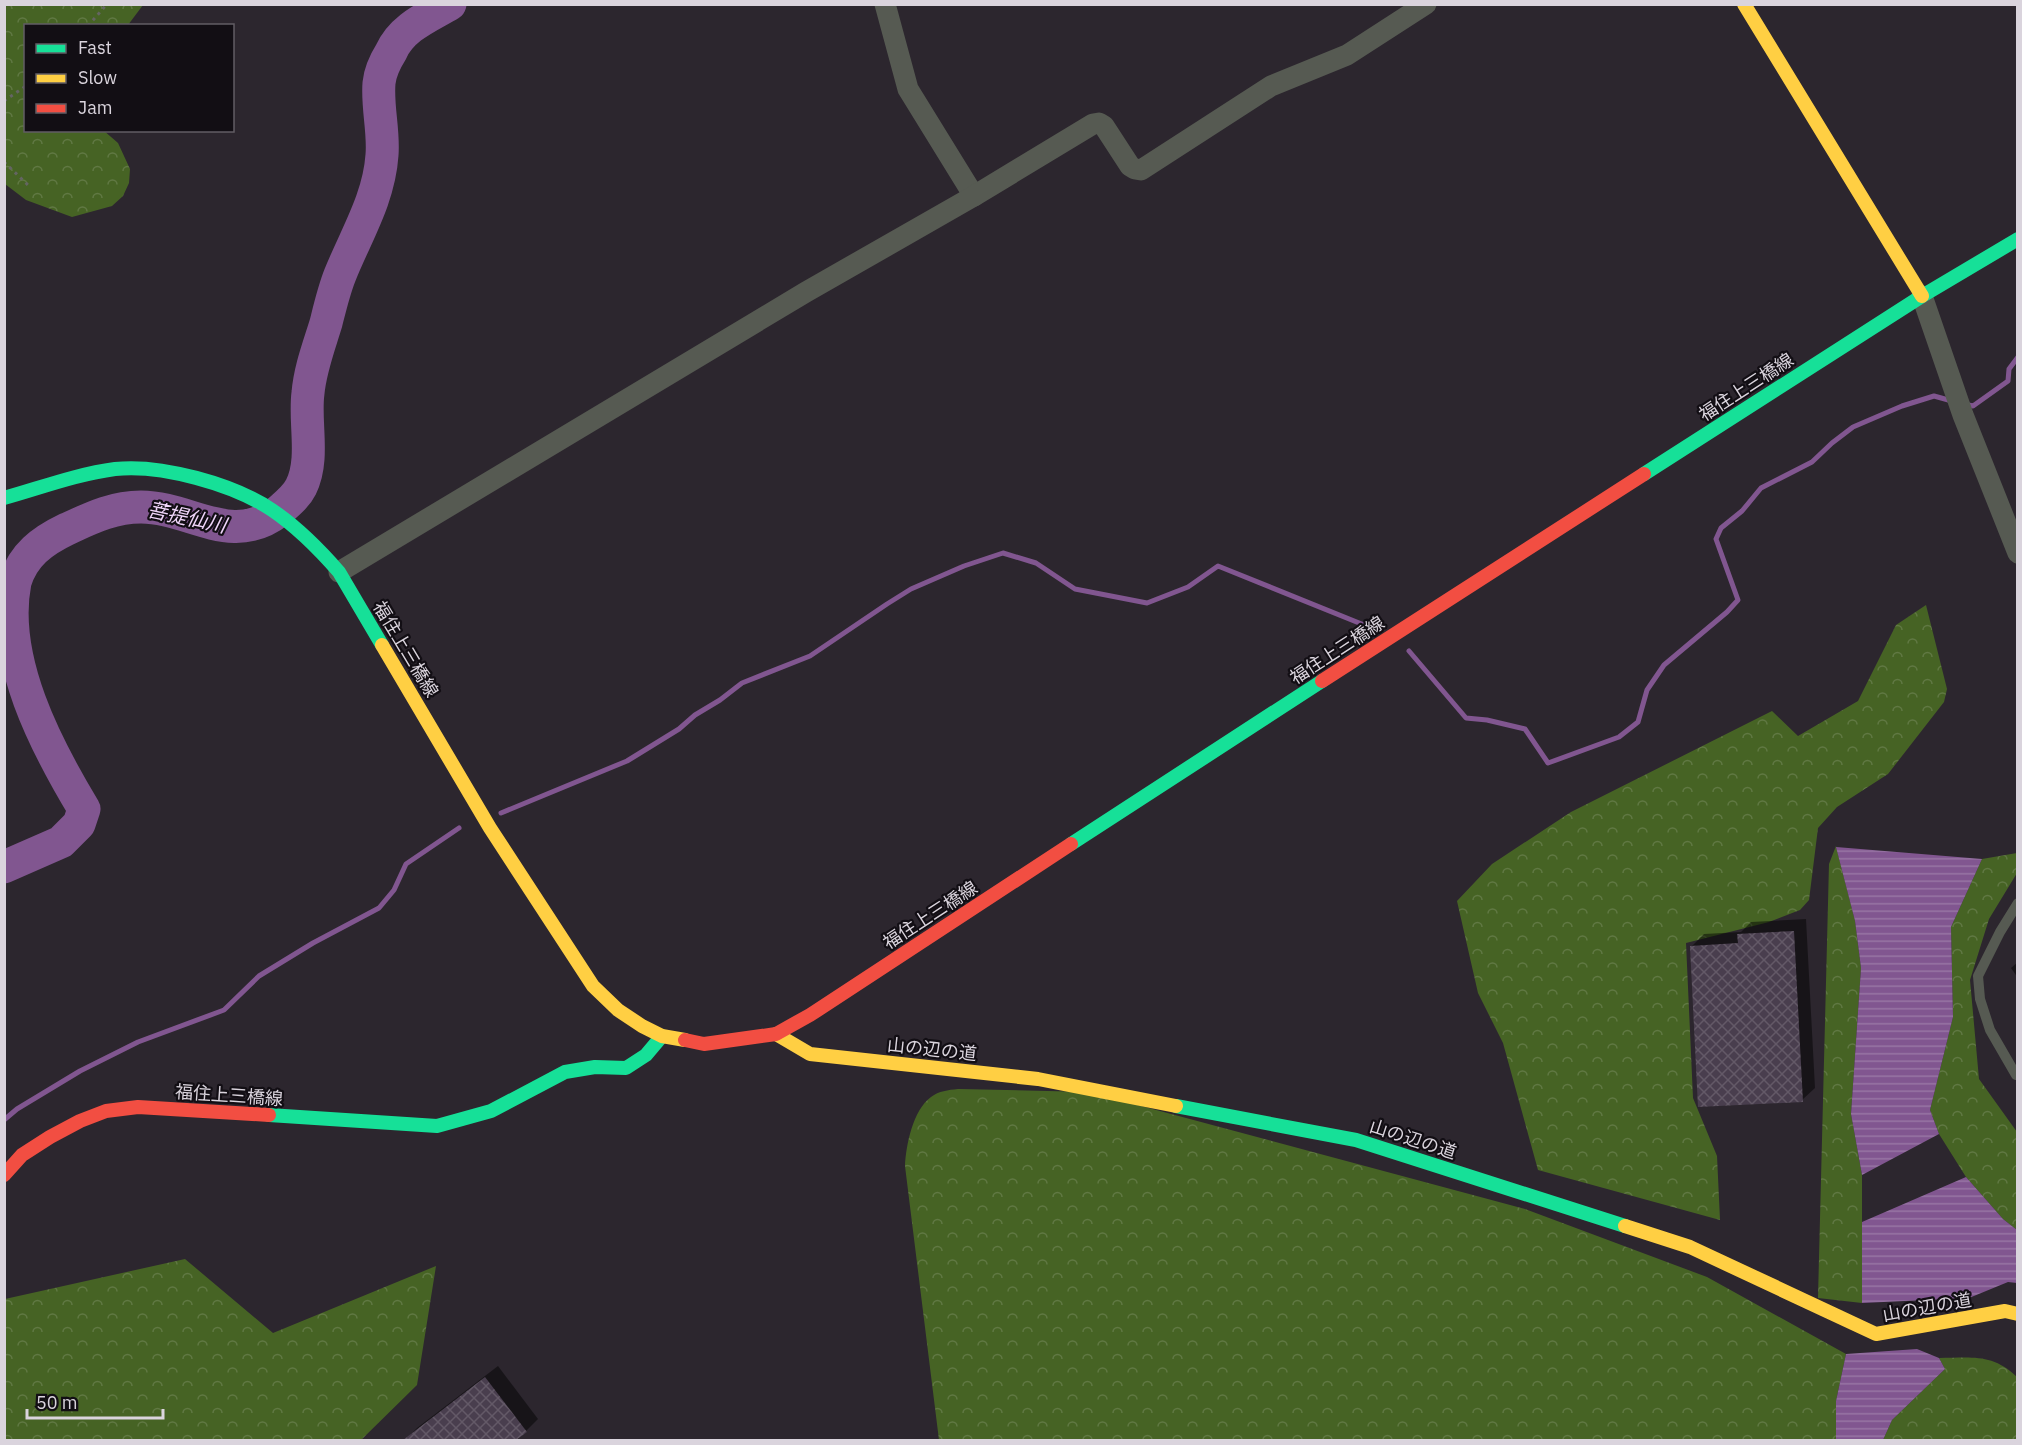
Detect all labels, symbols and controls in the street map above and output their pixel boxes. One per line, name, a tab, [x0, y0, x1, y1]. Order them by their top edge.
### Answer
legend	[24, 24, 234, 132]
text: Fast	[78, 36, 112, 59]
text: Slow	[78, 66, 117, 89]
text: Jam	[78, 96, 113, 119]
street label: 福住上三橋線	[1694, 348, 1798, 426]
water label: 菩提仙川	[145, 495, 231, 539]
street label: 福住上三橋線	[368, 597, 444, 701]
street label: 福住上三橋線	[1285, 611, 1389, 689]
street label: 福住上三橋線	[878, 876, 982, 954]
street label: 山の辺の道	[886, 1033, 978, 1065]
street label: 福住上三橋線	[174, 1080, 284, 1110]
street label: 山の辺の道	[1367, 1114, 1459, 1164]
street label: 山の辺の道	[1881, 1288, 1973, 1326]
scale bar	[27, 1382, 164, 1420]
text: 50 m	[36, 1391, 78, 1414]

